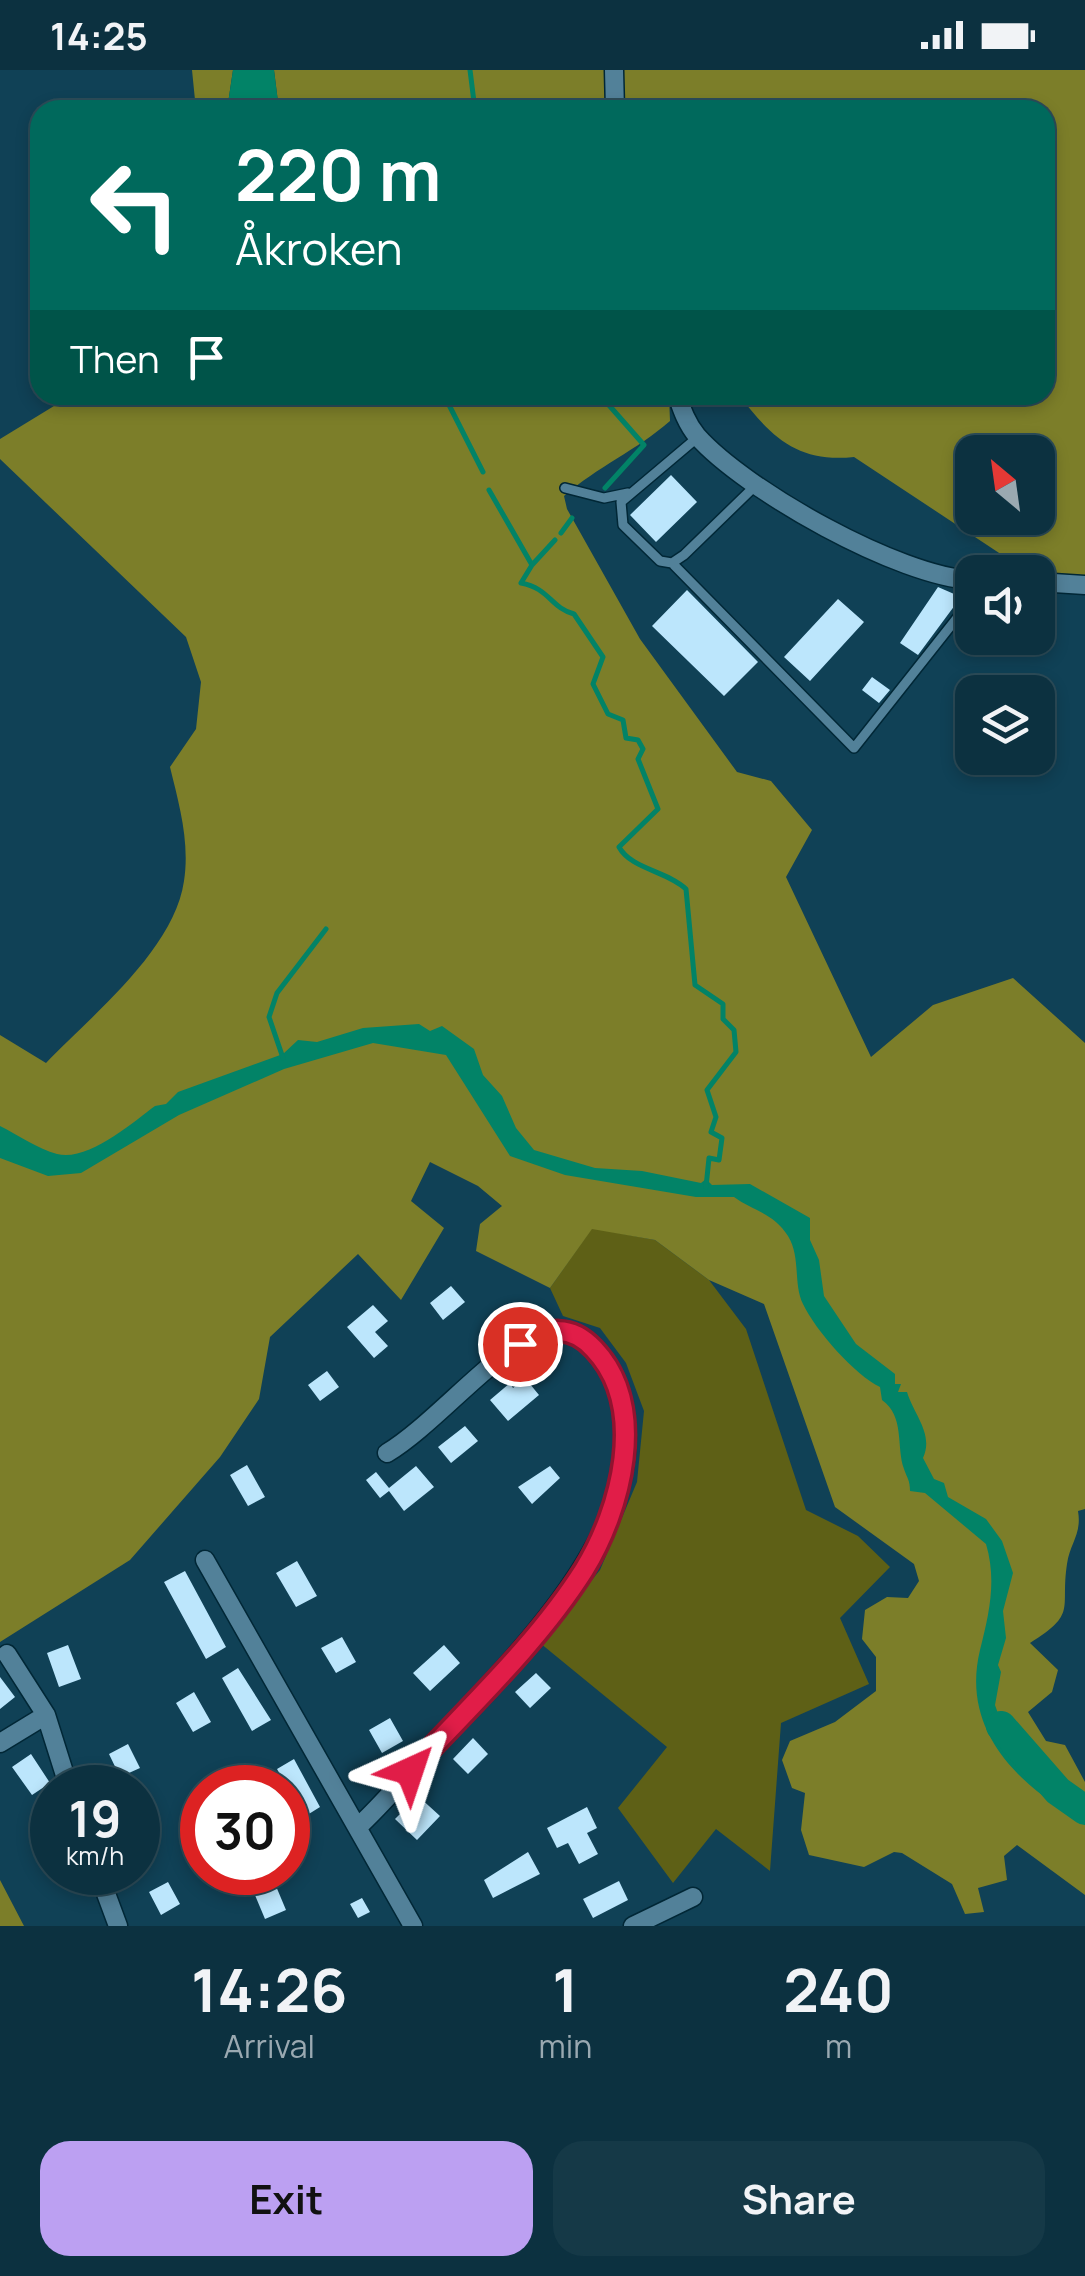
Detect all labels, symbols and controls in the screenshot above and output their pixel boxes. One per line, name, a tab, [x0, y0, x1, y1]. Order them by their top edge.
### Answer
text: 14:25	[50, 9, 148, 61]
text: 220 m	[235, 126, 441, 222]
icon: left	[70, 140, 200, 270]
text: Åkroken	[235, 217, 402, 279]
icon: arrive	[179, 330, 234, 385]
text: Then	[70, 332, 159, 384]
north arrow	[955, 435, 1055, 535]
map controls	[955, 435, 1055, 775]
button: sound	[955, 555, 1055, 655]
button: layers	[955, 675, 1055, 775]
pin	[478, 1302, 563, 1387]
icon: arrive	[493, 1317, 548, 1372]
position arrow	[358, 1719, 462, 1823]
speed limit sign: 30	[180, 1765, 310, 1895]
text: 19	[69, 1784, 121, 1852]
text: km/h	[66, 1838, 124, 1873]
text: 14:26	[191, 1948, 347, 2030]
text: 1	[552, 1948, 579, 2030]
text: 240	[783, 1948, 894, 2030]
text: Arrival	[224, 2024, 315, 2068]
text: min	[539, 2024, 592, 2068]
text: m	[825, 2024, 852, 2068]
button: Exit	[40, 2141, 533, 2256]
button: Share	[553, 2141, 1045, 2256]

